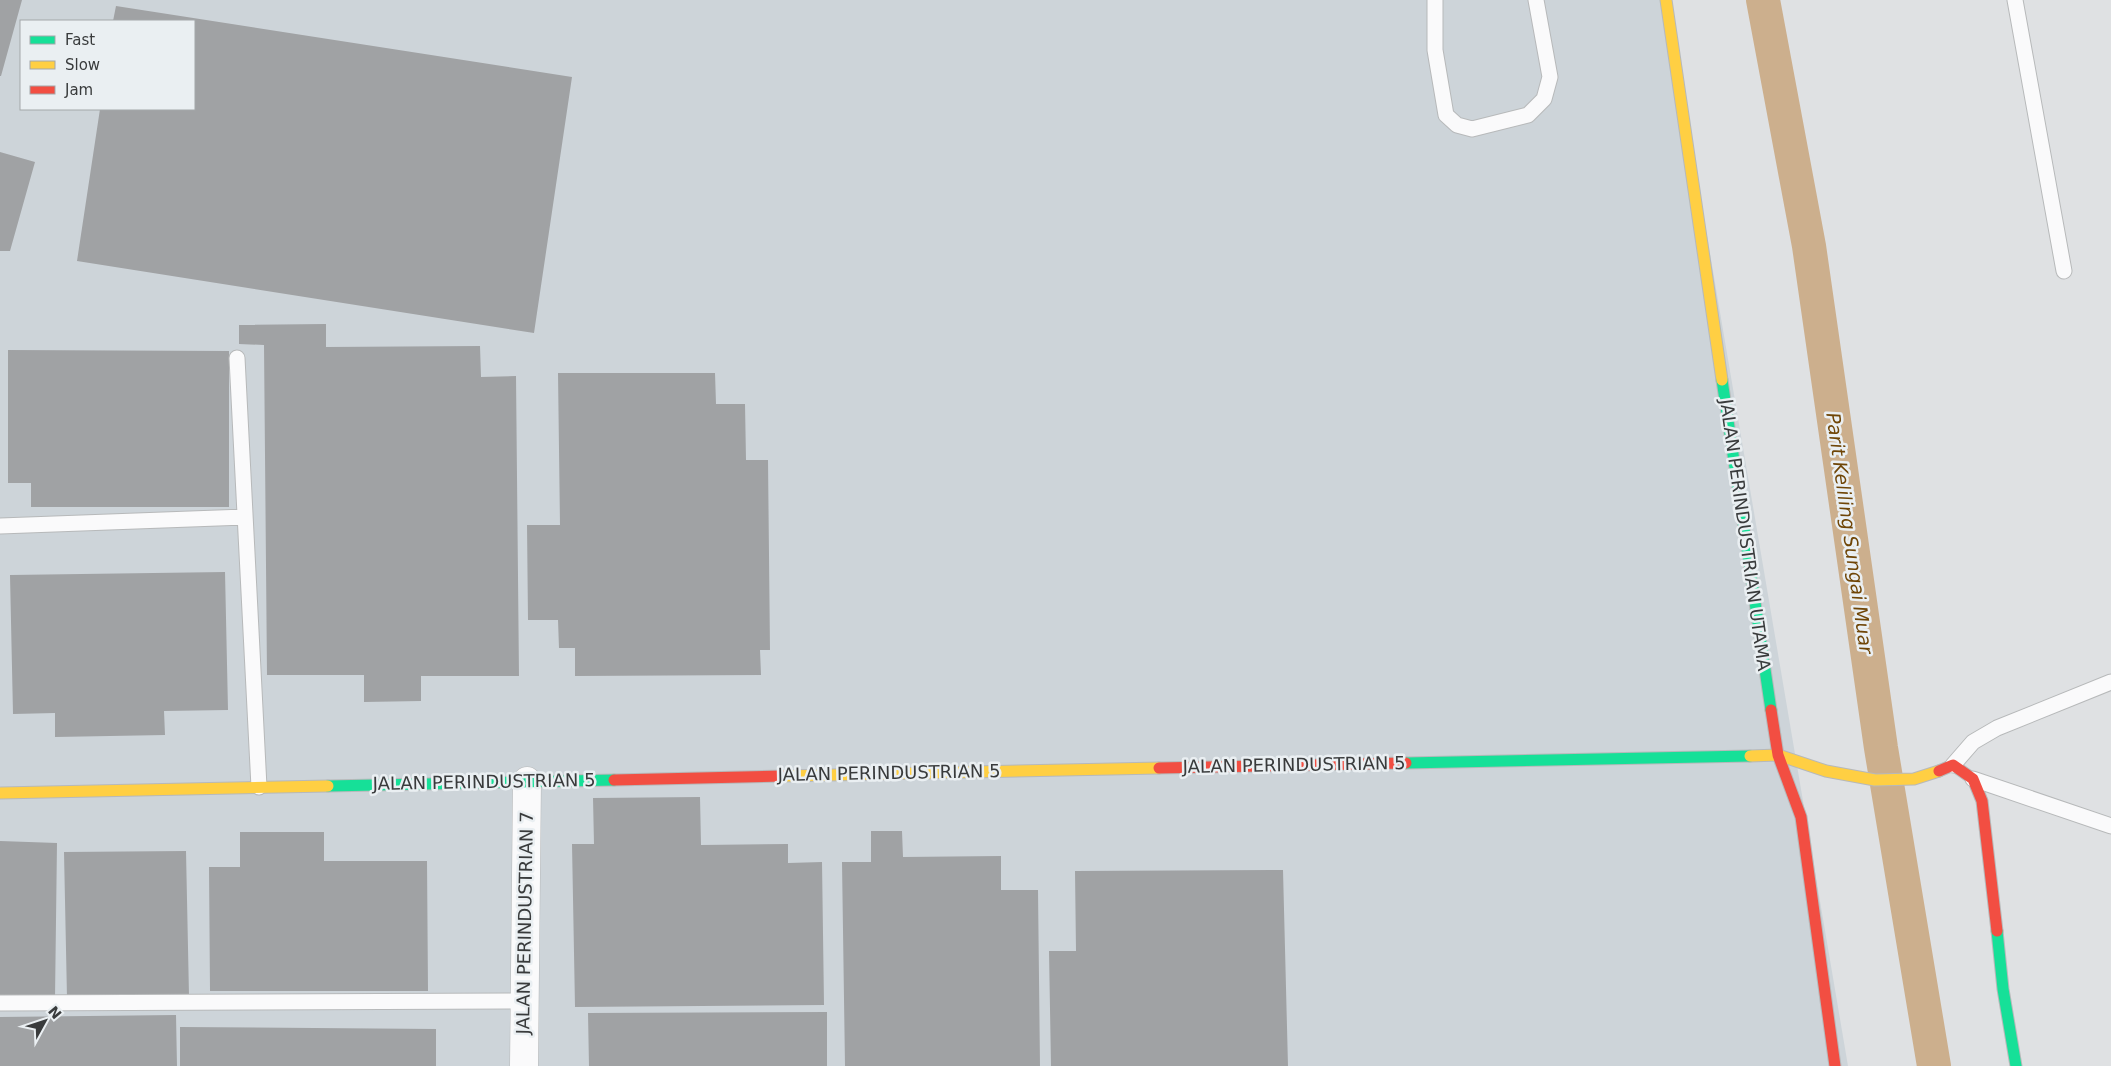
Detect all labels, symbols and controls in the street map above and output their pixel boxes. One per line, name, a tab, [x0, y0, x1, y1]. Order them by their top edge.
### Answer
legend	[20, 20, 195, 110]
text: Fast	[65, 31, 95, 49]
text: Slow	[65, 56, 100, 74]
text: Jam	[64, 81, 93, 99]
street label: JALAN PERINDUSTRIAN UTAMA	[1716, 397, 1775, 673]
water label: Parit Keliling Sungai Muar	[1822, 411, 1878, 656]
street label: JALAN PERINDUSTRIAN 5	[1181, 752, 1406, 777]
street label: JALAN PERINDUSTRIAN 5	[776, 760, 1001, 785]
street label: JALAN PERINDUSTRIAN 5	[371, 769, 596, 794]
street label: JALAN PERINDUSTRIAN 7	[512, 811, 537, 1036]
north arrow	[20, 996, 70, 1046]
text: N	[45, 1003, 65, 1022]

